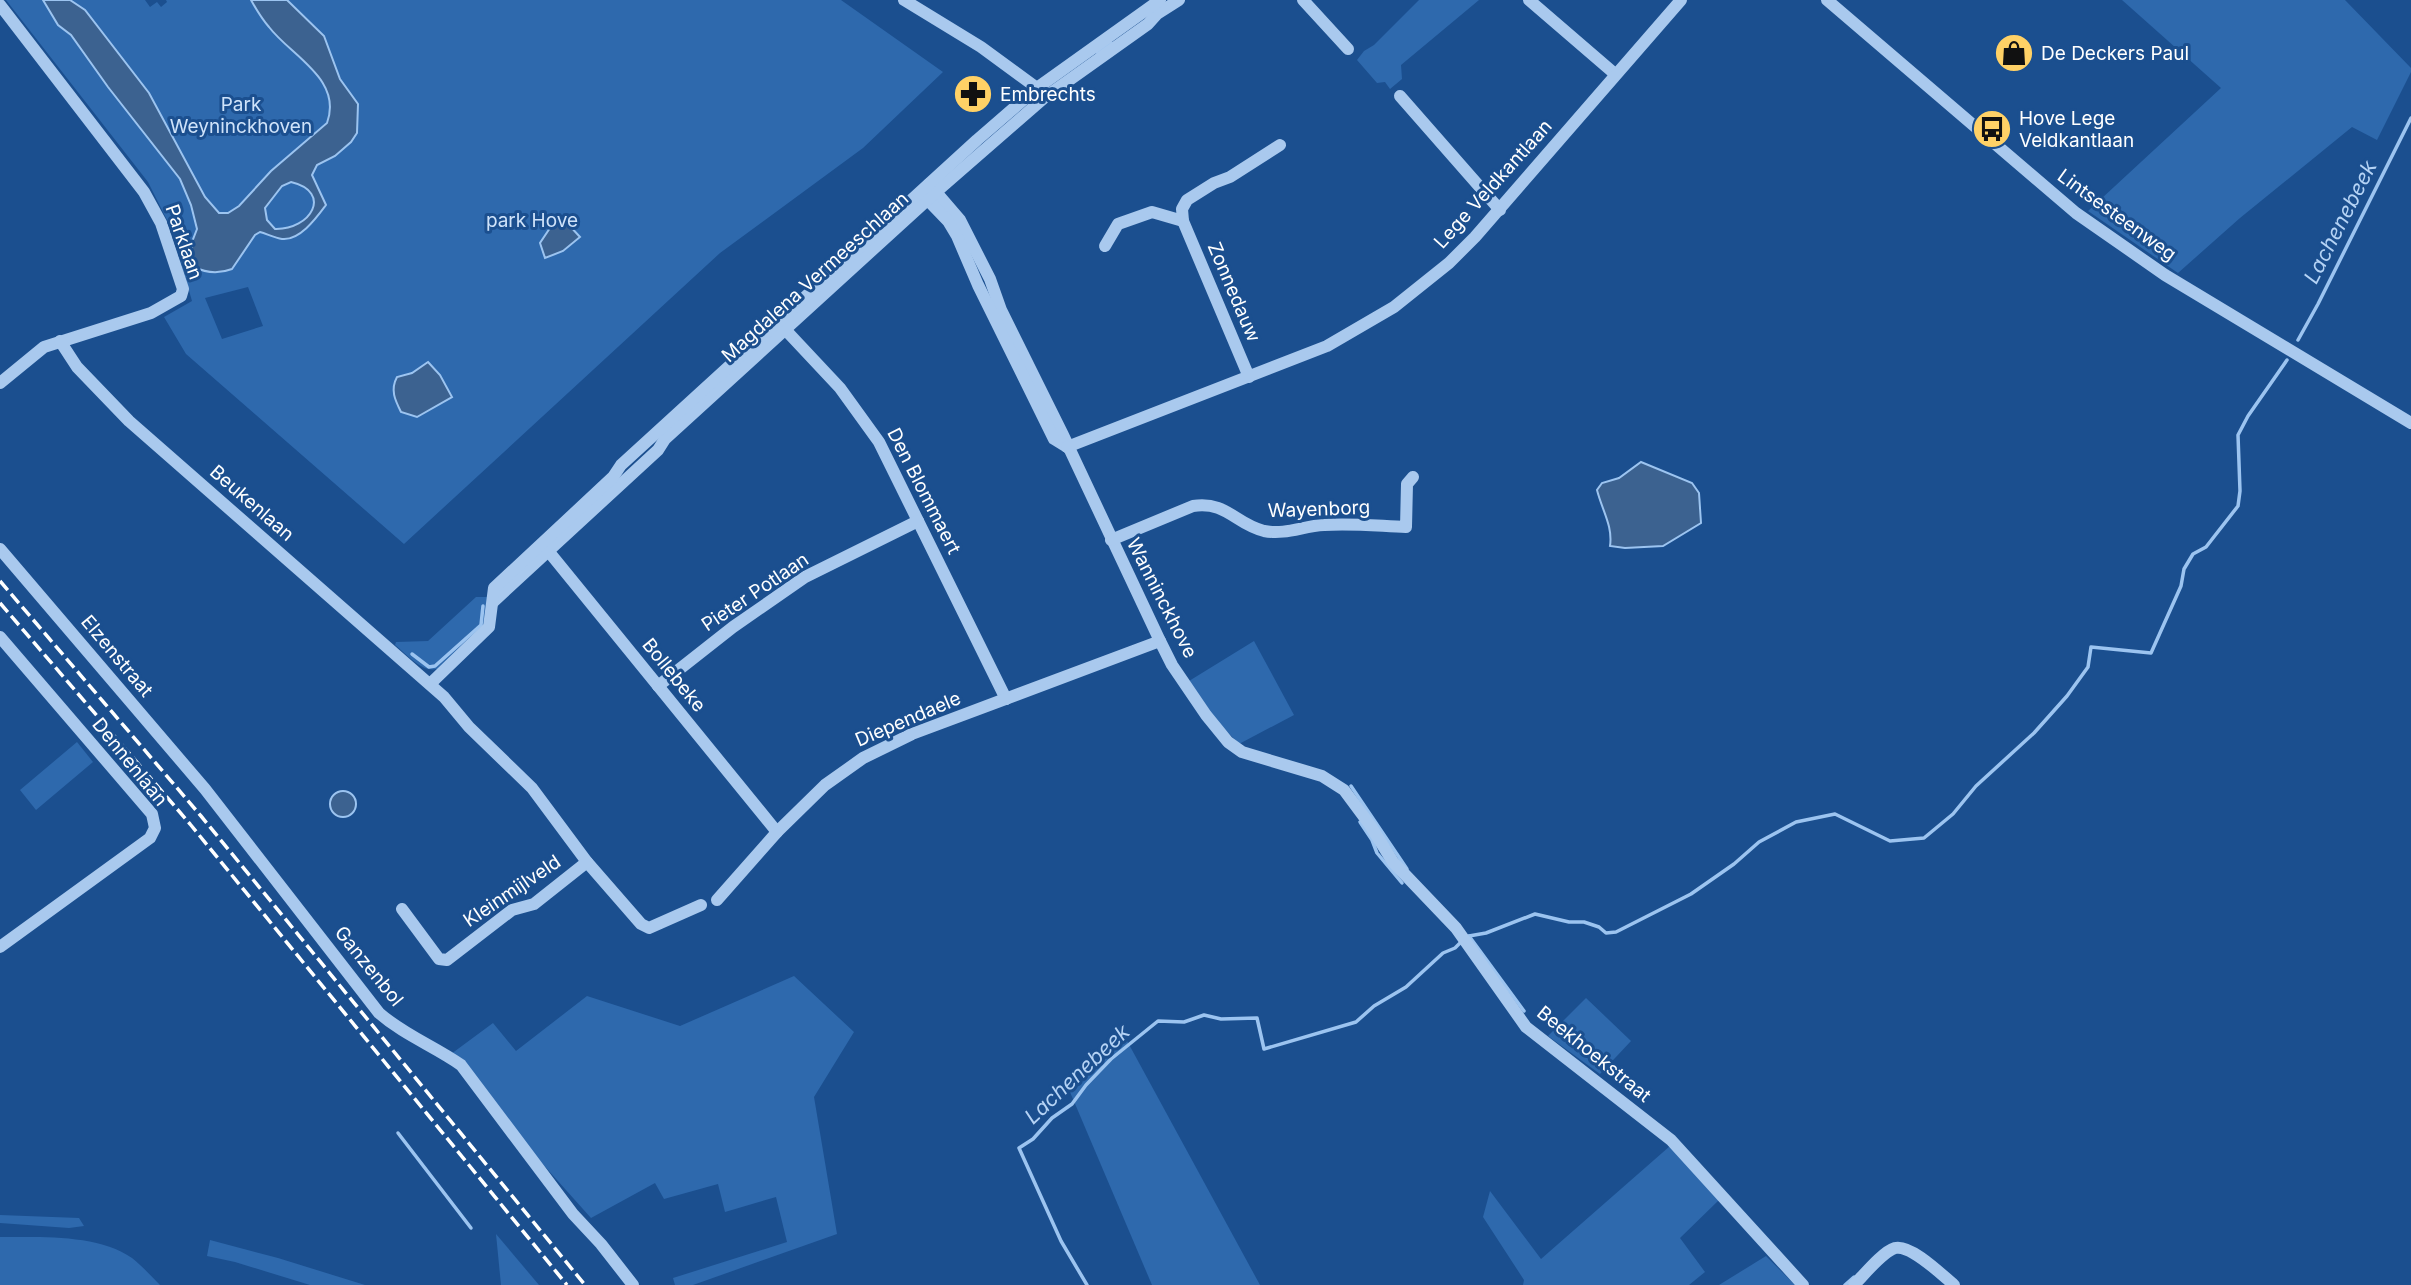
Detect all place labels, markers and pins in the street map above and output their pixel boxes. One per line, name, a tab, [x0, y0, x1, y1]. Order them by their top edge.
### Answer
shop icon: De Deckers Paul	[1993, 32, 2035, 74]
place label: De Deckers Paul	[2041, 42, 2189, 65]
pharmacy icon: Embrechts	[952, 73, 994, 115]
place label: Embrechts	[1000, 83, 1096, 106]
place label: Hove Lege Veldkantlaan	[2019, 107, 2134, 152]
bus stop icon: Hove Lege Veldkantlaan	[1971, 108, 2013, 150]

